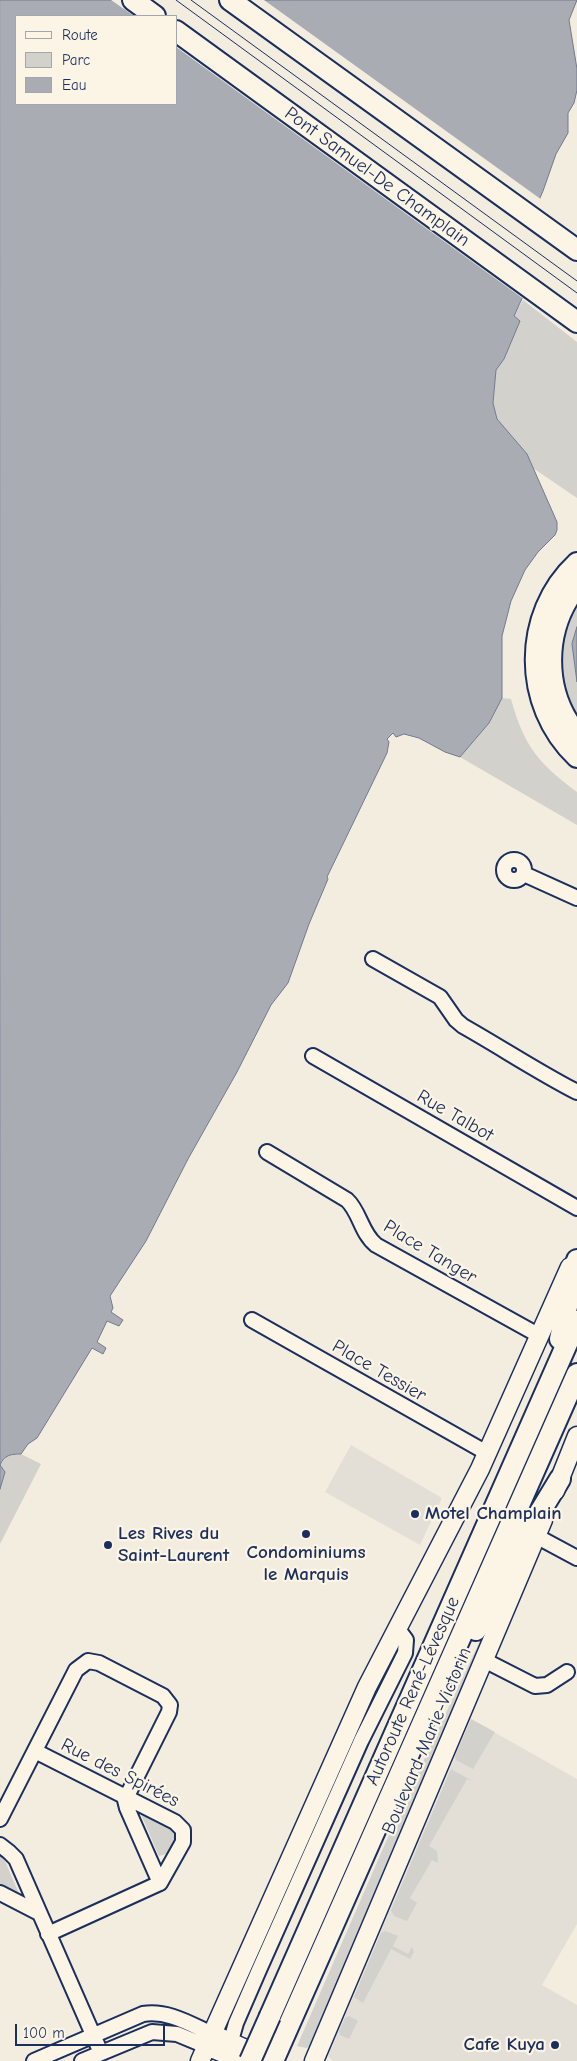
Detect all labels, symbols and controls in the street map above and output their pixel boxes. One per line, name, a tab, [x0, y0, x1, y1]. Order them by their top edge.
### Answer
legend	[15, 15, 178, 105]
text: Route	[62, 26, 98, 44]
text: Parc	[62, 51, 90, 69]
text: Eau	[62, 76, 86, 94]
street label: Pont Samuel-De Champlain	[280, 102, 474, 252]
street label: Rue Talbot	[413, 1085, 497, 1147]
street label: Place Tanger	[379, 1215, 481, 1289]
street label: Place Tessier	[328, 1335, 430, 1407]
place label: Motel Champlain	[425, 1503, 562, 1525]
marker: Motel Champlain	[409, 1508, 421, 1520]
place label: Les Rives du Saint-Laurent	[118, 1523, 229, 1567]
marker: Condominiums le Marquis	[300, 1528, 312, 1540]
marker: Les Rives du Saint-Laurent	[102, 1539, 114, 1551]
place label: Condominiums le Marquis	[246, 1542, 366, 1586]
street label: Autoroute René-Lévesque	[361, 1593, 465, 1789]
street label: Boulevard Marie-Victorin	[377, 1644, 477, 1838]
street label: Rue des Spirées	[57, 1733, 183, 1813]
scale bar	[18, 2014, 168, 2046]
text: 100 m	[23, 2024, 65, 2042]
place label: Cafe Kuya	[464, 2034, 545, 2056]
marker: Cafe Kuya	[549, 2039, 561, 2051]

